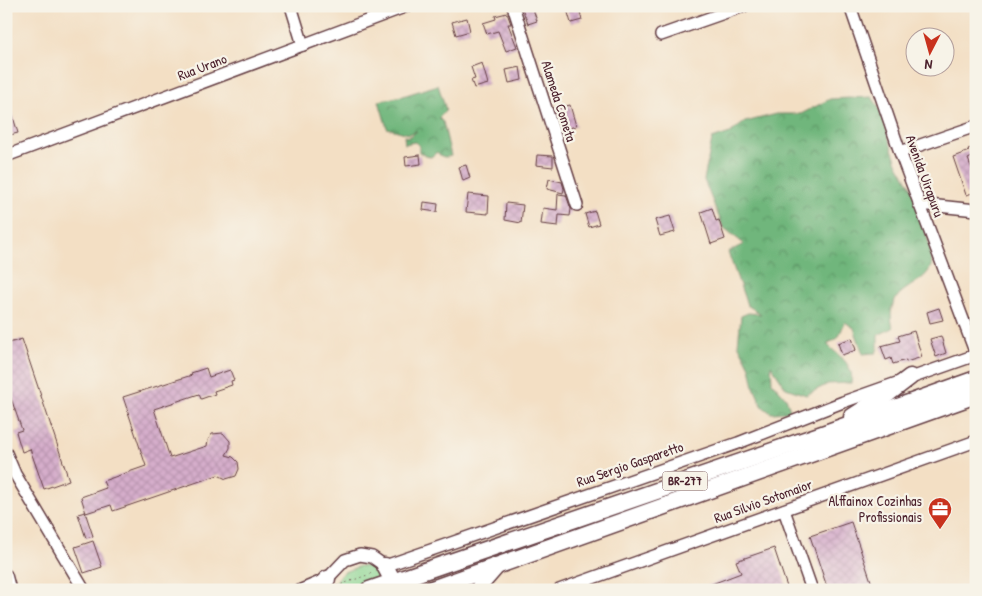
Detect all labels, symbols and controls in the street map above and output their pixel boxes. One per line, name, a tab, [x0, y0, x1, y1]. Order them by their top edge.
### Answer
north arrow	[904, 28, 954, 78]
street label: Rua Urano	[175, 48, 229, 85]
text: N	[923, 56, 933, 75]
street label: Alameda Cometa	[537, 58, 582, 144]
street label: Avenida Uirapuru	[901, 132, 949, 220]
street label: Rua Sergio Gasparetto	[574, 436, 686, 492]
road number: BR-277	[662, 472, 708, 491]
street label: Rua Silvio Sotomaior	[711, 474, 815, 527]
place label: Alffainox Cozinhas Profissionais	[828, 491, 922, 526]
office icon: Alffainox Cozinhas Profissionais	[927, 496, 953, 530]

